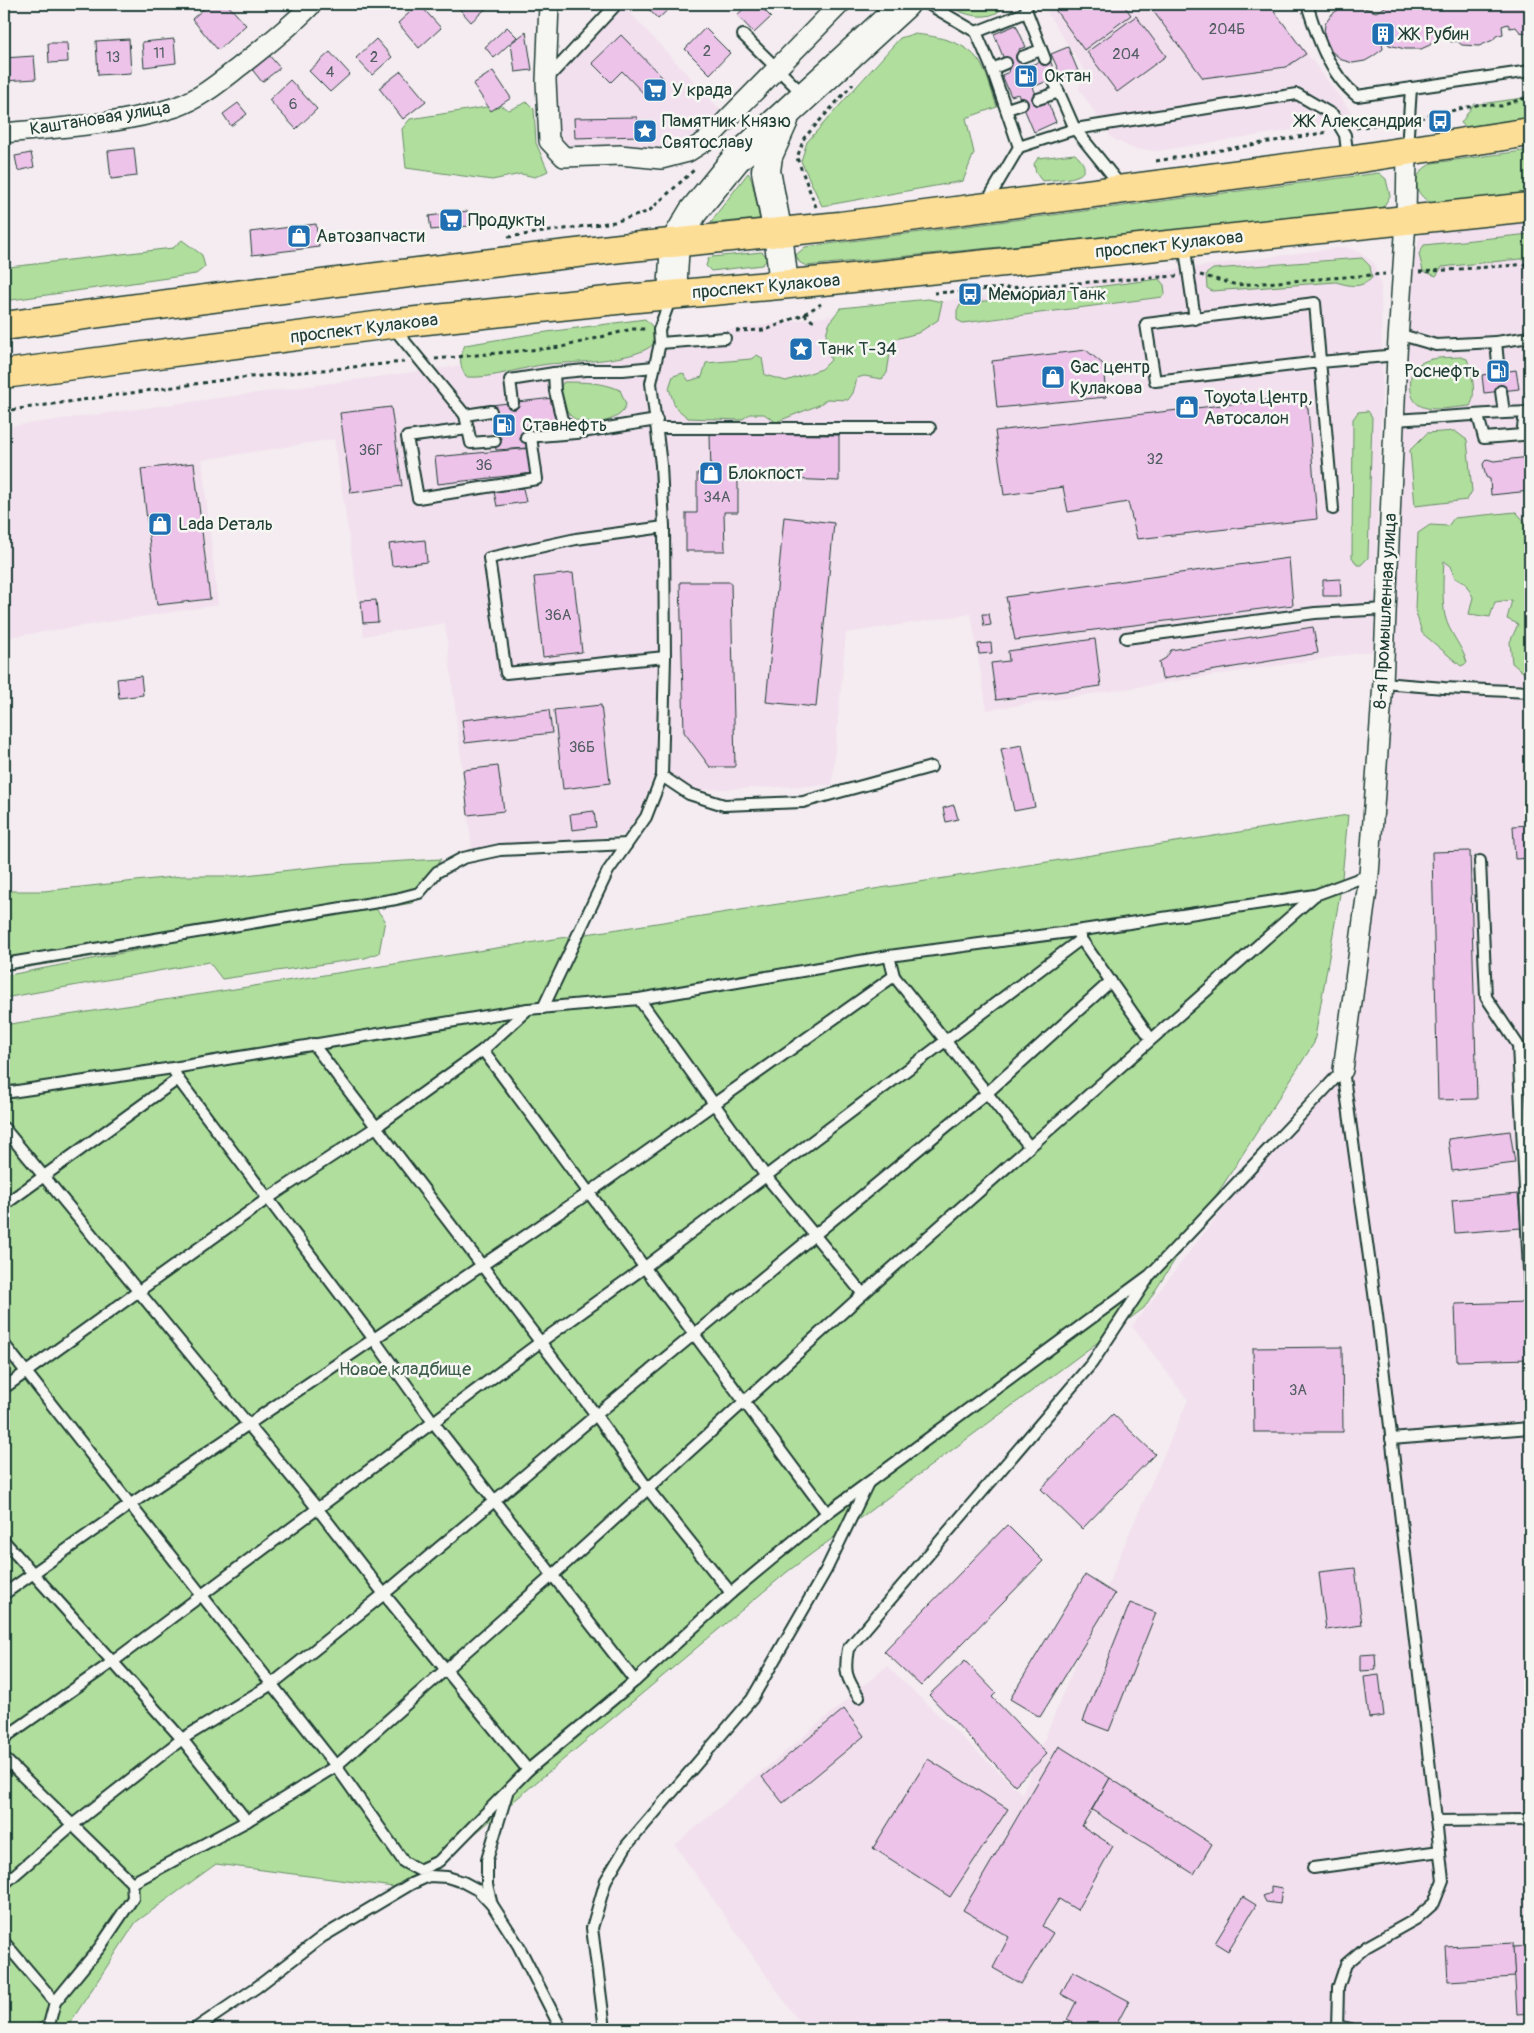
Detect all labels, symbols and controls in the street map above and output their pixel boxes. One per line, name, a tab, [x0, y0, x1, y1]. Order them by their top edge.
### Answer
house number: 204Б	[1209, 20, 1245, 39]
building icon: ЖК Рубин	[1370, 21, 1396, 47]
place label: ЖК Рубин	[1397, 23, 1469, 46]
house number: 2	[703, 42, 711, 61]
house number: 11	[153, 44, 165, 63]
house number: 204	[1112, 45, 1140, 64]
house number: 13	[106, 48, 120, 67]
house number: 2	[370, 48, 378, 67]
house number: 4	[326, 63, 335, 82]
fuel station icon: Октан	[1013, 63, 1039, 89]
place label: Октан	[1044, 65, 1091, 88]
supermarket icon: У крада	[642, 77, 668, 103]
place label: У крада	[672, 79, 732, 102]
house number: 6	[289, 95, 297, 114]
street label: Каштановая улица	[28, 96, 172, 141]
bus stop icon: ЖК Александрия	[1427, 108, 1453, 134]
place label: Памятник Князю Святославу	[662, 110, 791, 154]
place label: ЖК Александрия	[1292, 110, 1422, 133]
place icon: Памятник Князю Святославу	[632, 118, 658, 144]
supermarket icon: Продукты	[438, 207, 464, 233]
place label: Продукты	[468, 209, 545, 232]
shop icon: Автозапчасти	[286, 223, 312, 249]
place label: Автозапчасти	[316, 225, 425, 248]
street label: проспект Кулакова	[1094, 225, 1244, 264]
street label: проспект Кулакова	[691, 269, 841, 304]
bus stop icon: Мемориал Танк	[957, 281, 983, 307]
place label: Мемориал Танк	[988, 283, 1106, 306]
street label: проспект Кулакова	[289, 308, 439, 349]
place icon: Танк Т-34	[788, 336, 814, 362]
place label: Танк Т-34	[818, 338, 897, 361]
place label: Gac центр Кулакова	[1070, 356, 1150, 400]
fuel station icon: Роснефть	[1485, 358, 1511, 384]
place label: Роснефть	[1404, 360, 1480, 383]
shop icon: Gac центр Кулакова	[1040, 364, 1066, 390]
place label: Toyota Центр, Автосалон	[1204, 386, 1312, 430]
shop icon: Toyota Центр, Автосалон	[1174, 394, 1200, 420]
fuel station icon: Ставнефть	[491, 412, 517, 438]
place label: Ставнефть	[522, 414, 607, 437]
house number: 36Г	[359, 441, 383, 460]
house number: 32	[1147, 450, 1163, 469]
house number: 36	[475, 456, 493, 475]
shop icon: Блокпост	[698, 460, 724, 486]
place label: Блокпост	[728, 462, 804, 485]
house number: 34А	[704, 488, 731, 507]
shop icon: Lada Dеталь	[147, 511, 173, 537]
place label: Lada Dеталь	[178, 513, 273, 536]
street label: 8-я Промышленная улица	[1369, 513, 1402, 710]
house number: 36А	[545, 606, 572, 625]
house number: 36Б	[569, 738, 595, 757]
park label: Новое кладбище	[339, 1358, 471, 1381]
house number: 3А	[1289, 1381, 1307, 1400]

